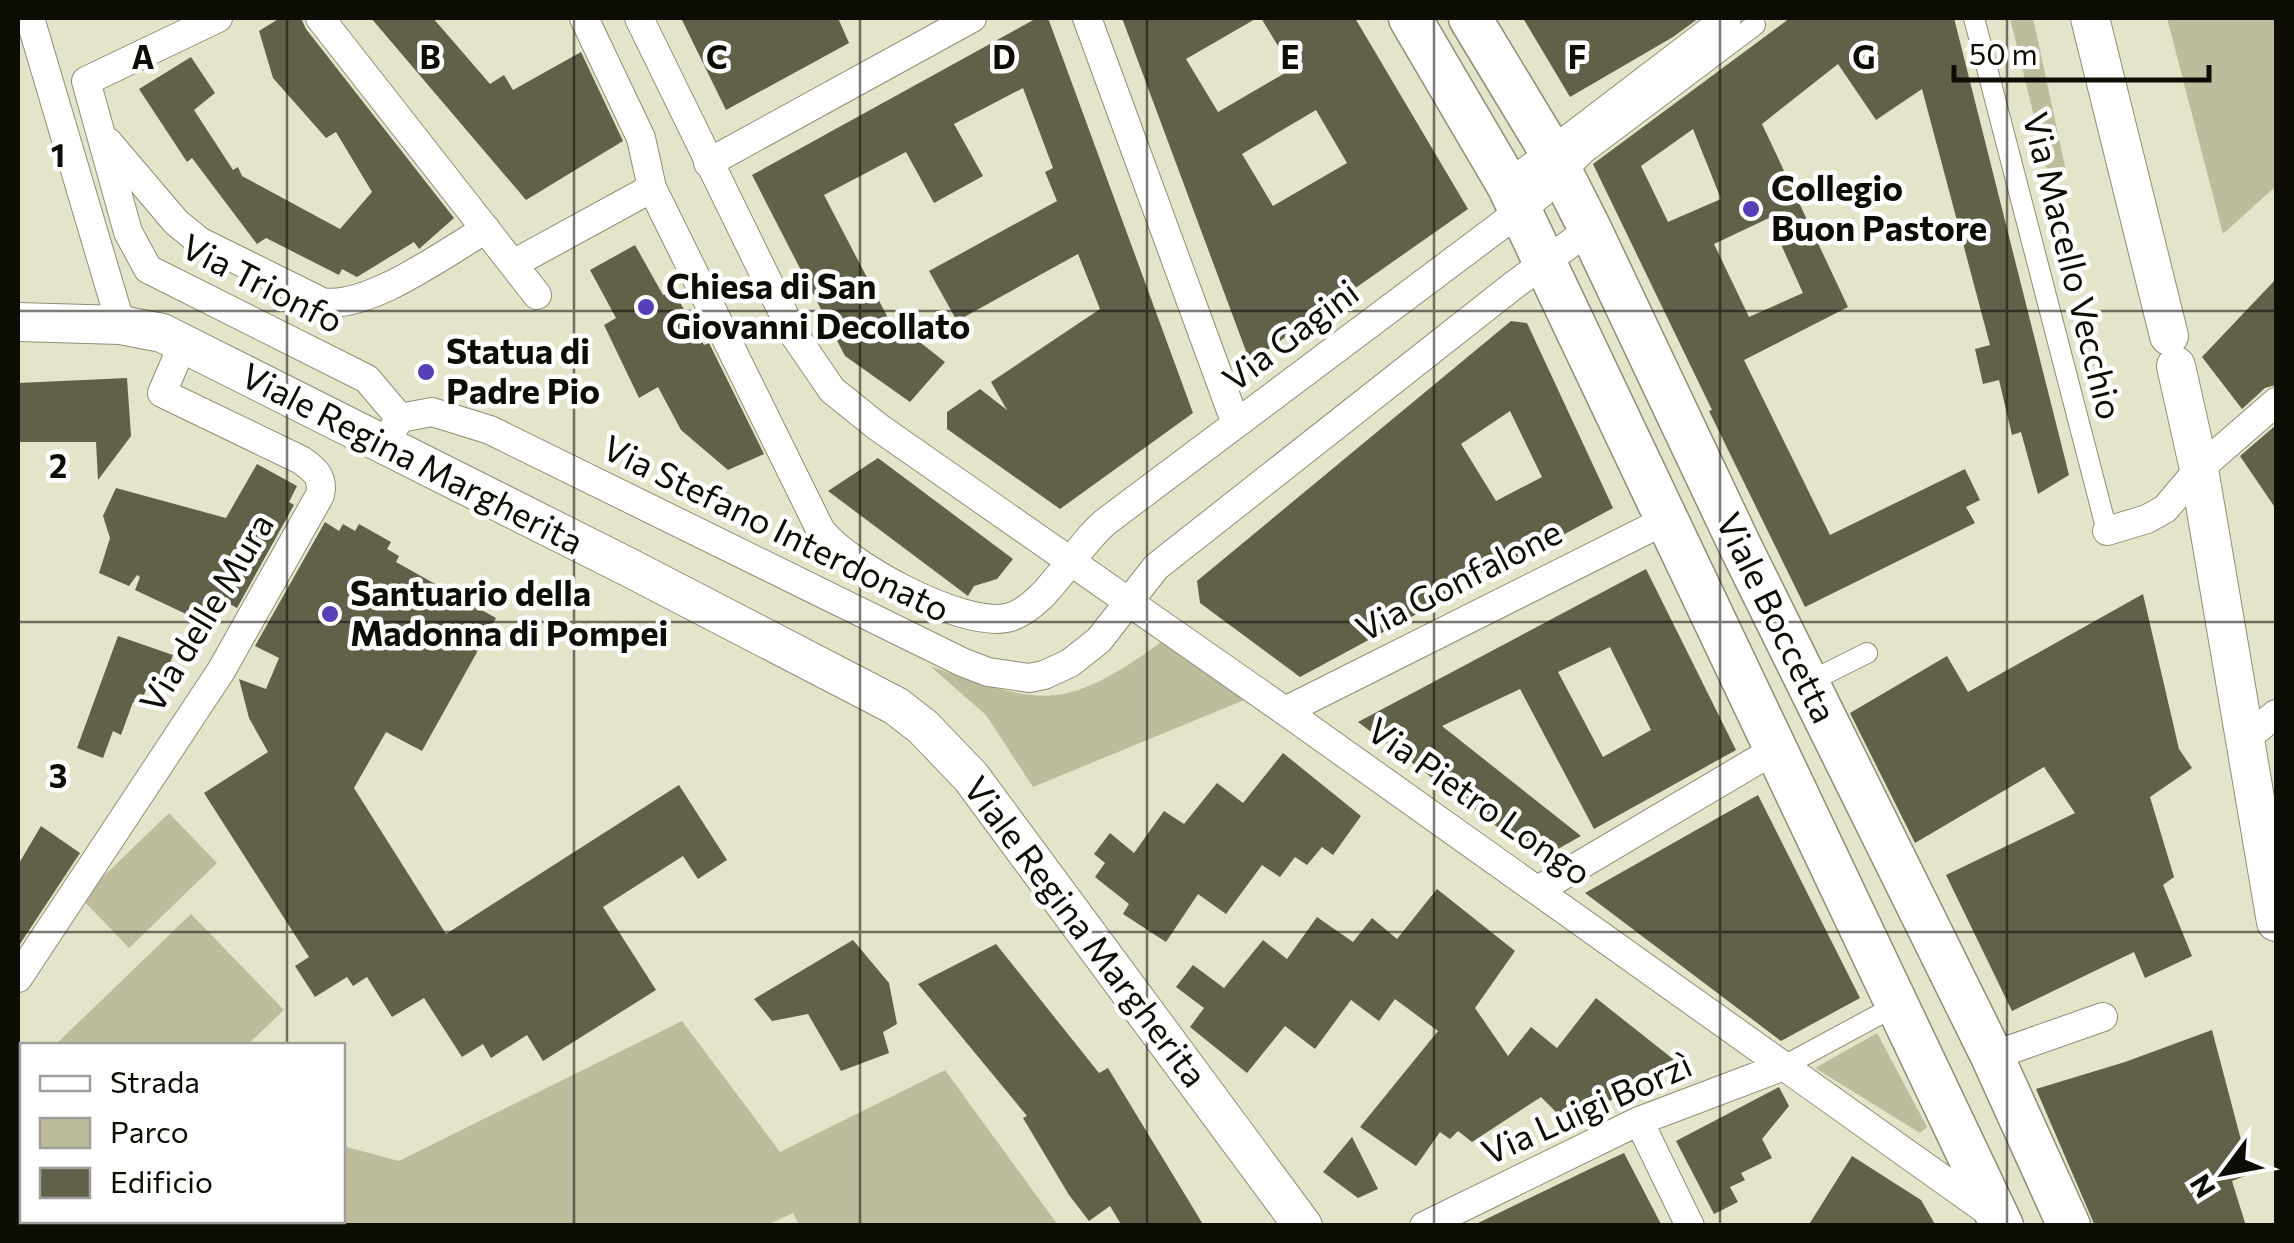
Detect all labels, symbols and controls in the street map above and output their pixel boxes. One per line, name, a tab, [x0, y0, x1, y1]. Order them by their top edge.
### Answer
scale bar	[1954, 20, 2209, 82]
text: 50 m	[1969, 34, 2038, 71]
text: A	[132, 36, 155, 76]
text: B	[419, 36, 441, 76]
text: C	[706, 36, 728, 76]
text: D	[992, 36, 1016, 76]
text: E	[1280, 36, 1300, 76]
text: F	[1568, 36, 1586, 76]
text: G	[1852, 36, 1876, 76]
street label: Via Macello Vecchio	[2015, 107, 2133, 424]
text: 1	[51, 134, 65, 174]
place label: Collegio Buon Pastore	[1771, 165, 1987, 248]
marker: Collegio Buon Pastore	[1740, 198, 1762, 220]
street label: Via Trionfo	[175, 223, 351, 341]
place label: Chiesa di San Giovanni Decollato	[666, 263, 971, 346]
street label: Via Gagini	[1213, 269, 1366, 399]
marker: Chiesa di San Giovanni Decollato	[635, 296, 657, 318]
place label: Statua di Padre Pio	[446, 328, 600, 411]
street label: Viale Regina Margherita	[235, 352, 591, 562]
marker: Statua di Padre Pio	[415, 361, 437, 383]
street label: Via Stefano Interdonato	[597, 424, 957, 629]
text: 2	[49, 445, 67, 485]
street label: Via delle Mura	[129, 504, 281, 719]
street label: Viale Boccetta	[1709, 505, 1848, 729]
street label: Via Gonfalone	[1348, 509, 1568, 649]
place label: Santuario della Madonna di Pompei	[350, 570, 668, 653]
marker: Santuario della Madonna di Pompei	[319, 603, 341, 625]
street label: Via Pietro Longo	[1360, 707, 1601, 893]
text: 3	[49, 755, 67, 795]
street label: Viale Regina Margherita	[956, 767, 1218, 1094]
street label: Via Luigi Borzì	[1474, 1041, 1698, 1172]
legend	[20, 1043, 345, 1223]
text: Strada	[110, 1062, 200, 1099]
text: Parco	[110, 1112, 189, 1149]
north arrow	[2174, 1123, 2274, 1223]
text: Edificio	[110, 1162, 213, 1199]
text: N	[2182, 1169, 2222, 1205]

